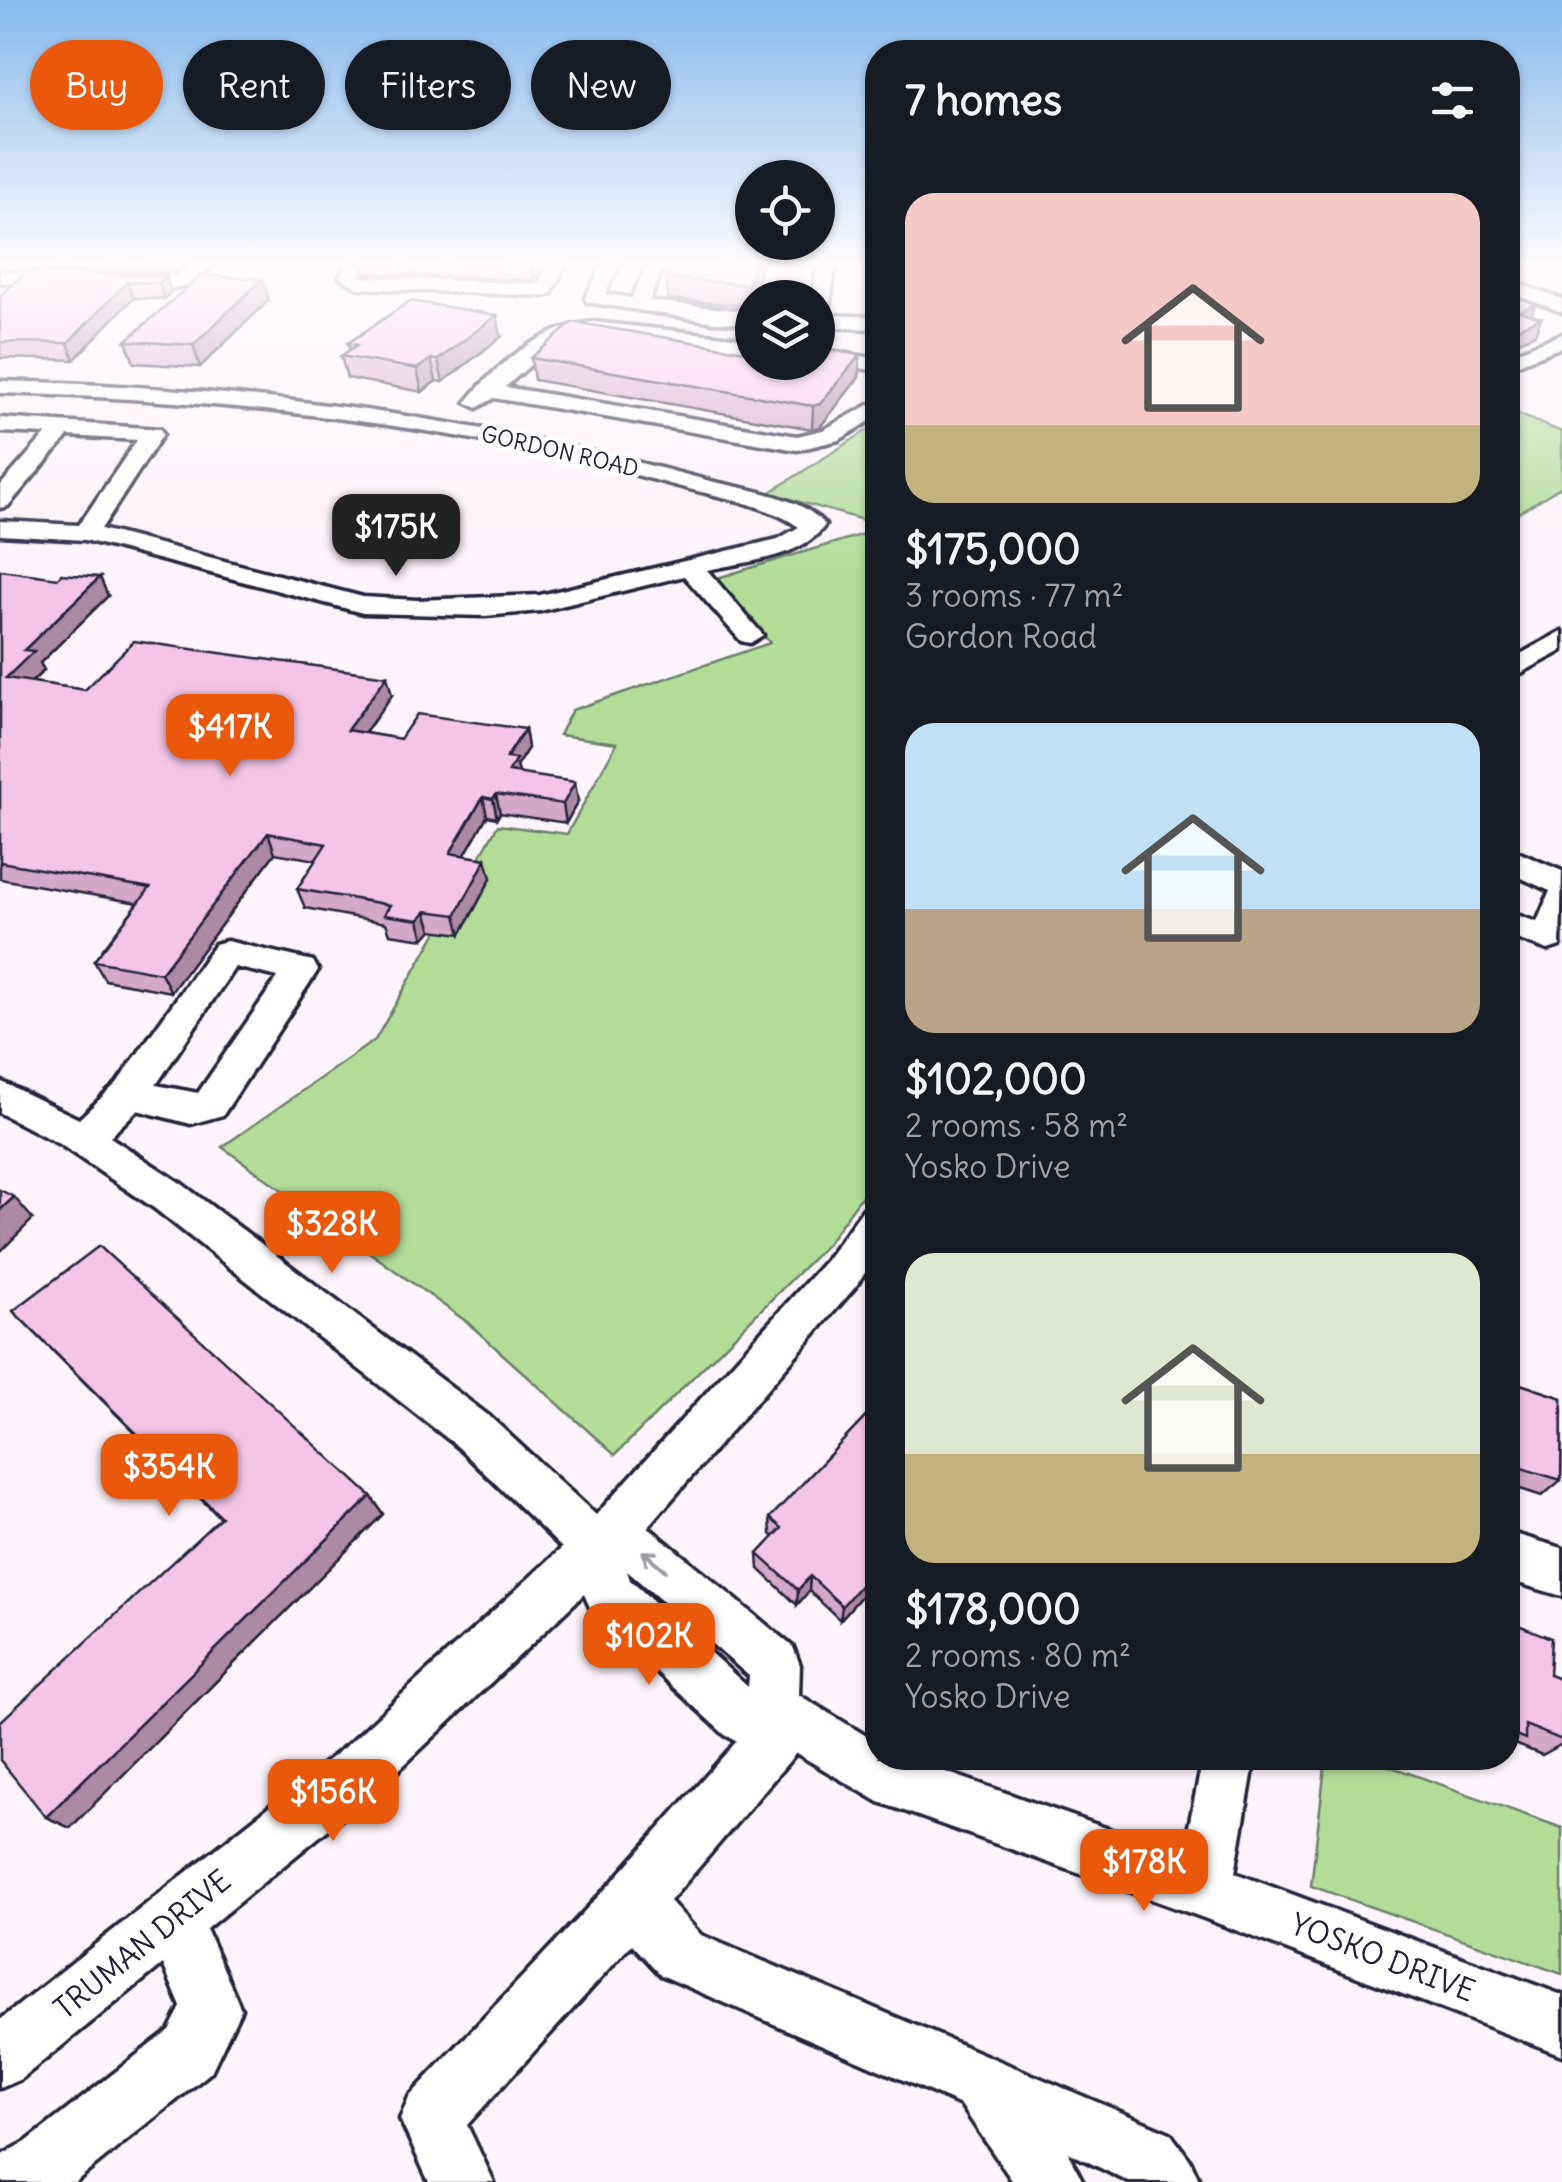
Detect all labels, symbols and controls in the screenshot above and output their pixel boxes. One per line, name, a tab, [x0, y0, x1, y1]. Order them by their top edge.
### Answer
chip: Buy	[30, 40, 163, 130]
chip: Rent	[183, 40, 325, 130]
chip: Filters	[345, 40, 511, 130]
chip: New	[531, 40, 671, 130]
icon: filters	[1425, 73, 1480, 128]
text: 7 homes	[905, 74, 1062, 126]
map controls	[735, 160, 835, 380]
button: locate	[735, 160, 835, 260]
icon: home	[1103, 258, 1283, 438]
button: layers	[735, 280, 835, 380]
street label: GORDON ROAD	[479, 419, 641, 483]
pin: $175K	[326, 494, 466, 579]
text: $175K	[354, 506, 438, 547]
text: $175,000	[905, 523, 1081, 575]
text: 3 rooms · 77 m²	[905, 575, 1124, 616]
text: Gordon Road	[905, 616, 1097, 657]
pin: $417K	[160, 694, 300, 779]
text: $417K	[188, 706, 272, 747]
icon: home	[1103, 788, 1283, 968]
text: $102,000	[905, 1053, 1087, 1105]
text: 2 rooms · 58 m²	[905, 1105, 1128, 1146]
text: Yosko Drive	[905, 1146, 1071, 1187]
pin: $328K	[262, 1191, 402, 1276]
text: $328K	[286, 1203, 378, 1244]
icon: home	[1103, 1318, 1283, 1498]
pin: $354K	[99, 1434, 239, 1519]
text: $354K	[123, 1446, 215, 1487]
one-way arrow	[642, 1550, 667, 1573]
text: $178,000	[905, 1583, 1081, 1635]
pin: $102K	[579, 1603, 719, 1688]
text: $102K	[605, 1615, 693, 1656]
text: 2 rooms · 80 m²	[905, 1635, 1131, 1676]
text: Yosko Drive	[905, 1676, 1071, 1717]
pin: $156K	[263, 1759, 403, 1844]
text: $156K	[290, 1771, 376, 1812]
pin: $178K	[1074, 1829, 1214, 1914]
text: $178K	[1102, 1841, 1186, 1882]
street label: TRUMAN DRIVE	[46, 1861, 238, 2027]
street label: YOSKO DRIVE	[1286, 1904, 1480, 2010]

